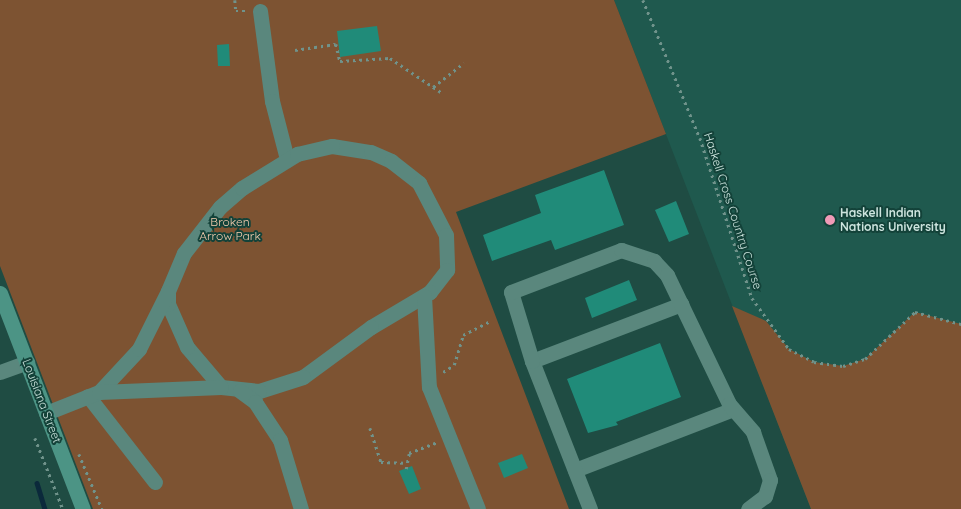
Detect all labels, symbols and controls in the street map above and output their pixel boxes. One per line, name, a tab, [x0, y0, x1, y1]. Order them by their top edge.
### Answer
street label: Haskell Cross Country Course	[701, 131, 765, 291]
place label: Haskell Indian Nations University	[840, 206, 946, 234]
marker: Haskell Indian Nations University	[824, 214, 836, 226]
park label: Broken Arrow Park	[199, 215, 261, 243]
street label: Louisiana Street	[19, 357, 65, 445]

